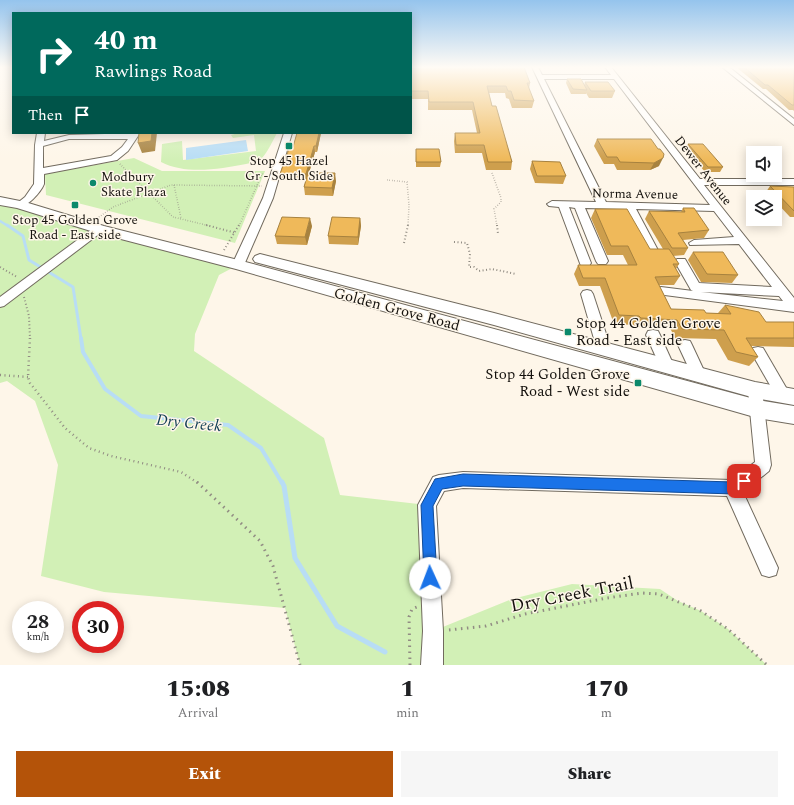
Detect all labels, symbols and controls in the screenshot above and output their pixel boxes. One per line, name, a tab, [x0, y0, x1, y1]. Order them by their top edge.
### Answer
text: 40 m	[94, 19, 158, 62]
icon: right	[28, 28, 80, 80]
text: Rawlings Road	[94, 58, 212, 85]
text: Then	[28, 104, 63, 127]
icon: arrive	[71, 104, 93, 126]
street label: Dewer Avenue	[670, 131, 737, 210]
marker: Stop 45 Hazel Gr - South Side	[284, 141, 294, 151]
map controls	[746, 146, 782, 226]
button: sound	[746, 146, 782, 182]
place label: Stop 45 Hazel Gr - South Side	[245, 151, 333, 186]
place label: Modbury Skate Plaza	[101, 167, 167, 202]
marker: Modbury Skate Plaza	[88, 178, 98, 188]
street label: Norma Avenue	[592, 183, 678, 205]
button: layers	[746, 190, 782, 226]
marker: Stop 45 Golden Grove Road - East side	[70, 200, 80, 210]
place label: Stop 45 Golden Grove Road - East side	[12, 210, 138, 245]
street label: Golden Grove Road	[331, 282, 463, 337]
place label: Stop 44 Golden Grove Road - East side	[576, 312, 721, 352]
marker: Stop 44 Golden Grove Road - East side	[563, 327, 573, 337]
place label: Stop 44 Golden Grove Road - West side	[485, 363, 630, 403]
marker: Stop 44 Golden Grove Road - West side	[633, 378, 643, 388]
water label: Dry Creek	[155, 408, 223, 438]
pin	[727, 464, 761, 498]
icon: arrive	[733, 470, 755, 492]
position arrow	[409, 557, 451, 599]
street label: Dry Creek Trail	[508, 569, 636, 620]
speed limit sign: 30	[72, 601, 124, 653]
text: 28	[27, 607, 49, 637]
text: km/h	[27, 629, 49, 645]
text: 15:08	[166, 671, 230, 707]
text: 1	[400, 671, 415, 707]
text: 170	[585, 671, 628, 707]
text: Arrival	[178, 703, 218, 723]
text: min	[396, 703, 419, 723]
text: m	[601, 703, 612, 723]
button: Exit	[16, 751, 393, 797]
button: Share	[401, 751, 778, 797]

